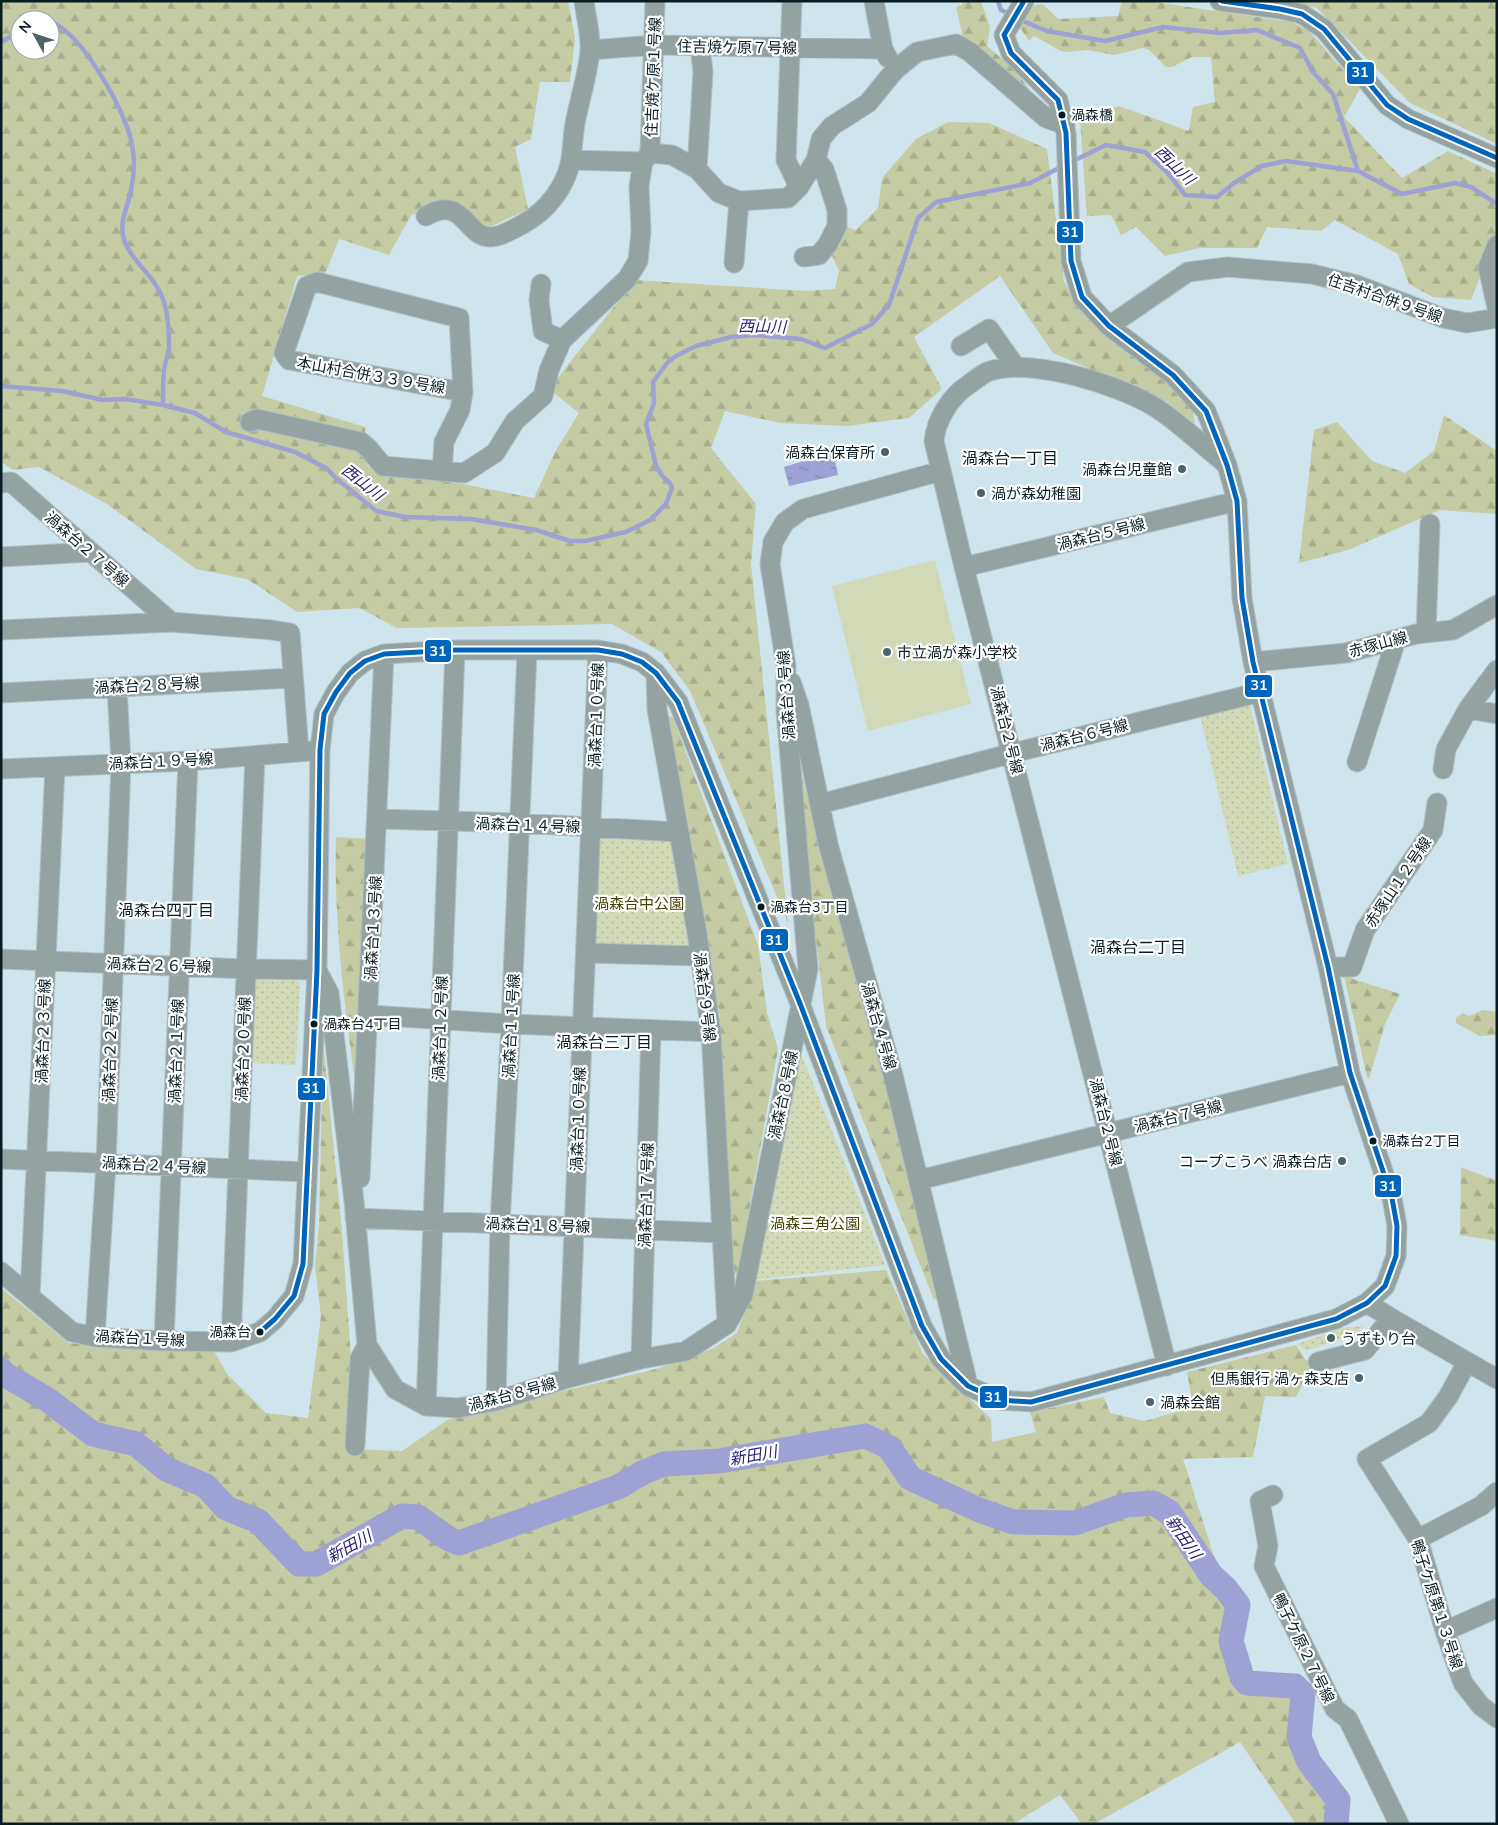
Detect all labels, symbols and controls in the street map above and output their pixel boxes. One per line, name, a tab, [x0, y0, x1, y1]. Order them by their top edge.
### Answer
north arrow	[10, 10, 60, 60]
text: N	[15, 17, 35, 36]
street label: 住吉焼ケ原１号線	[641, 17, 665, 137]
street label: 住吉焼ケ原７号線	[677, 36, 797, 58]
line badge: 31	[1346, 61, 1375, 85]
text: 31	[1352, 63, 1368, 81]
place label: 渦森橋	[1071, 106, 1113, 124]
marker: 渦森橋	[1057, 110, 1067, 120]
water label: 西山川	[1151, 141, 1201, 190]
line badge: 31	[1056, 220, 1084, 244]
text: 31	[1062, 223, 1078, 241]
street label: 住吉村合併９号線	[1325, 269, 1445, 327]
water label: 西山川	[738, 316, 788, 336]
street label: 本山村合併３３９号線	[295, 353, 447, 397]
place label: 渦森台保育所	[785, 443, 875, 462]
marker: 渦森台保育所	[879, 446, 891, 458]
district label: 渦森台一丁目	[962, 448, 1058, 468]
water label: 西山川	[338, 459, 390, 506]
place label: 渦森台児童館	[1082, 460, 1172, 479]
marker: 渦森台児童館	[1176, 463, 1188, 475]
place label: 渦が森幼稚園	[991, 484, 1081, 503]
marker: 渦が森幼稚園	[975, 487, 987, 499]
street label: 渦森台２７号線	[41, 507, 133, 591]
street label: 渦森台５号線	[1055, 514, 1147, 554]
street label: 赤塚山線	[1347, 627, 1409, 661]
line badge: 31	[424, 639, 452, 663]
text: 31	[430, 642, 446, 660]
place label: 市立渦が森小学校	[897, 643, 1017, 662]
marker: 市立渦が森小学校	[881, 646, 893, 658]
street label: 渦森台３号線	[773, 649, 799, 741]
street label: 渦森台１０号線	[585, 662, 607, 768]
street label: 渦森台２８号線	[94, 673, 200, 697]
line badge: 31	[1244, 674, 1273, 698]
text: 31	[1251, 676, 1267, 694]
street label: 渦森台２号線	[987, 684, 1027, 776]
street label: 渦森台６号線	[1038, 715, 1130, 755]
street label: 渦森台１９号線	[108, 749, 214, 773]
street label: 渦森台１４号線	[475, 814, 581, 836]
street label: 赤塚山１２号線	[1361, 833, 1435, 931]
street label: 渦森台１３号線	[361, 875, 385, 981]
park label: 渦森台中公園	[594, 894, 684, 913]
place label: 渦森台3丁目	[770, 898, 848, 916]
district label: 渦森台四丁目	[118, 900, 214, 920]
marker: 渦森台3丁目	[756, 902, 766, 912]
line badge: 31	[760, 928, 789, 952]
text: 31	[766, 931, 782, 949]
district label: 渦森台二丁目	[1090, 937, 1186, 957]
street label: 渦森台９号線	[690, 951, 720, 1043]
street label: 渦森台２６号線	[106, 954, 212, 976]
street label: 渦森台１１号線	[499, 973, 523, 1079]
street label: 渦森台１２号線	[429, 975, 451, 1081]
street label: 渦森台２３号線	[32, 978, 54, 1084]
street label: 渦森台４号線	[857, 980, 901, 1072]
street label: 渦森台２０号線	[232, 996, 254, 1102]
street label: 渦森台２２号線	[99, 997, 121, 1103]
street label: 渦森台２１号線	[165, 998, 187, 1104]
place label: 渦森台4丁目	[323, 1015, 401, 1033]
marker: 渦森台4丁目	[309, 1019, 319, 1029]
district label: 渦森台三丁目	[556, 1032, 652, 1052]
street label: 渦森台８号線	[764, 1049, 802, 1141]
street label: 渦森台１０号線	[567, 1066, 589, 1172]
street label: 渦森台２号線	[1086, 1076, 1126, 1168]
line badge: 31	[297, 1077, 326, 1101]
text: 31	[303, 1079, 319, 1097]
street label: 渦森台７号線	[1132, 1096, 1224, 1136]
place label: 渦森台2丁目	[1382, 1132, 1460, 1150]
marker: 渦森台2丁目	[1368, 1136, 1378, 1146]
street label: 渦森台１７号線	[635, 1142, 657, 1248]
place label: コープこうべ 渦森台店	[1179, 1152, 1332, 1171]
street label: 渦森台２４号線	[101, 1153, 207, 1177]
marker: コープこうべ 渦森台店	[1336, 1155, 1348, 1167]
line badge: 31	[1374, 1174, 1402, 1198]
text: 31	[1380, 1177, 1396, 1195]
street label: 渦森台１８号線	[485, 1214, 591, 1236]
park label: 渦森三角公園	[770, 1214, 860, 1233]
place label: 渦森台	[209, 1323, 251, 1341]
street label: 渦森台１号線	[95, 1326, 185, 1350]
marker: 渦森台	[255, 1327, 265, 1337]
place label: うずもり台	[1341, 1329, 1416, 1348]
marker: うずもり台	[1325, 1332, 1337, 1344]
place label: 但馬銀行 渦ヶ森支店	[1210, 1369, 1349, 1388]
marker: 但馬銀行 渦ヶ森支店	[1353, 1372, 1365, 1384]
street label: 渦森台８号線	[466, 1373, 558, 1415]
line badge: 31	[979, 1385, 1008, 1409]
text: 31	[985, 1388, 1001, 1406]
place label: 渦森会館	[1160, 1393, 1220, 1412]
marker: 渦森会館	[1144, 1396, 1156, 1408]
water label: 新田川	[728, 1441, 780, 1469]
water label: 新田川	[1162, 1512, 1207, 1564]
water label: 新田川	[323, 1525, 377, 1566]
street label: 鴨子ケ原第１３号線	[1407, 1537, 1467, 1671]
street label: 鴨子ケ原２７号線	[1269, 1590, 1339, 1706]

